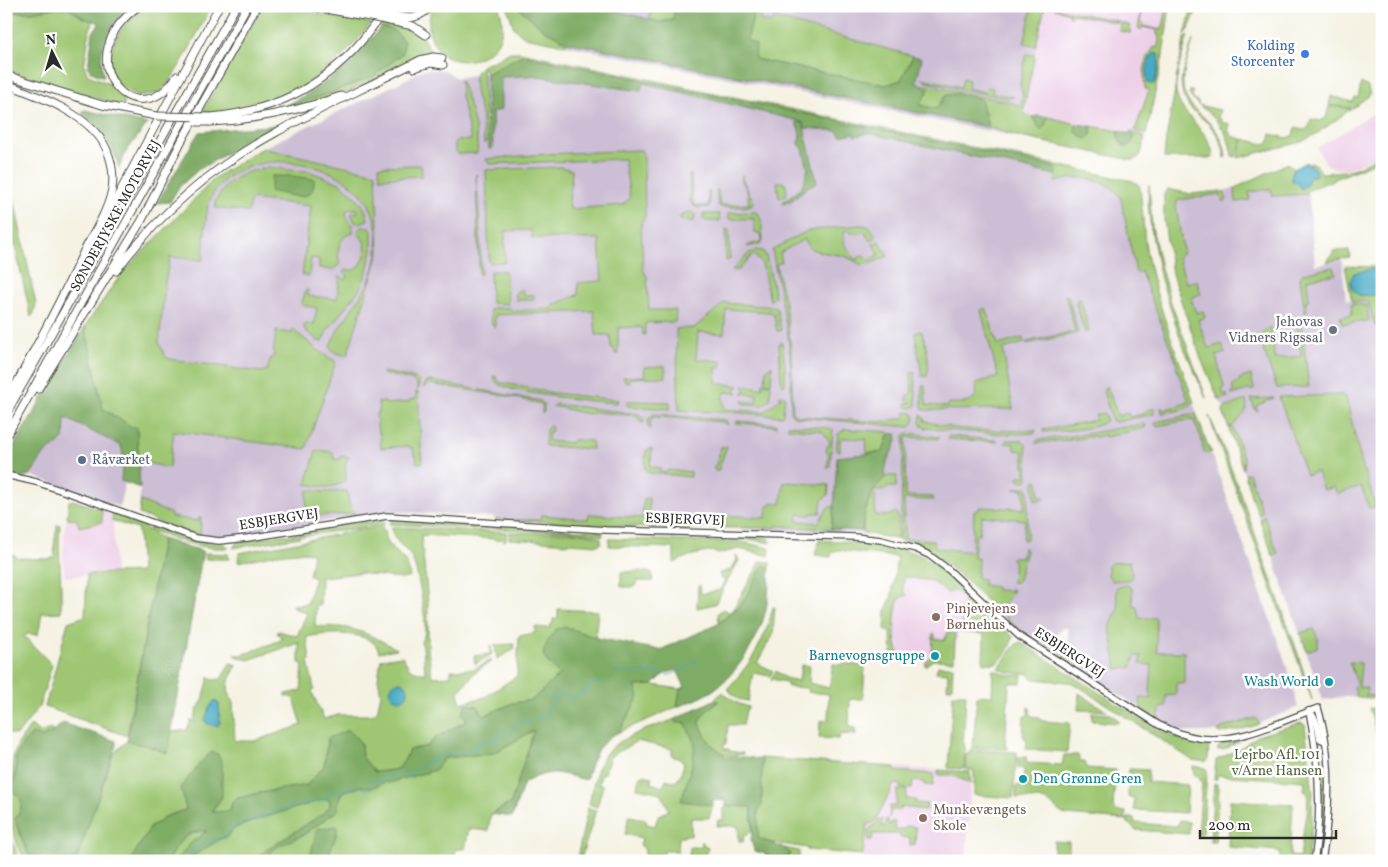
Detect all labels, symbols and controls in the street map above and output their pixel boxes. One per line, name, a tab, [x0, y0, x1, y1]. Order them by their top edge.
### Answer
north arrow	[28, 28, 78, 78]
text: N	[45, 31, 57, 50]
place label: Kolding Storcenter	[1231, 37, 1295, 72]
marker: Kolding Storcenter	[1299, 48, 1311, 60]
street label: SØNDERJYSKE MOTORVEJ	[66, 136, 166, 295]
place label: Jehovas Vidners Rigssal	[1228, 313, 1323, 348]
marker: Jehovas Vidners Rigssal	[1327, 324, 1339, 336]
place label: Råværket	[92, 451, 150, 470]
marker: Råværket	[76, 454, 88, 466]
street label: ESBJERGVEJ	[238, 504, 320, 536]
street label: ESBJERGVEJ	[645, 509, 726, 531]
place label: Pinjevejens Børnehus	[946, 600, 1016, 635]
marker: Pinjevejens Børnehus	[930, 611, 942, 623]
street label: ESBJERGVEJ	[1030, 623, 1108, 683]
place label: Barnevognsgruppe	[809, 647, 925, 666]
marker: Barnevognsgruppe	[929, 650, 941, 662]
place label: Wash World	[1244, 673, 1319, 692]
marker: Wash World	[1323, 676, 1335, 688]
park label: Lejrbo Afl. 101 v/Arne Hansen	[1232, 746, 1322, 781]
place label: Den Grønne Gren	[1033, 770, 1142, 789]
marker: Den Grønne Gren	[1017, 773, 1029, 785]
place label: Munkevængets Skole	[933, 801, 1026, 836]
scale bar	[1200, 807, 1337, 839]
marker: Munkevængets Skole	[917, 812, 929, 824]
text: 200 m	[1208, 816, 1251, 837]

